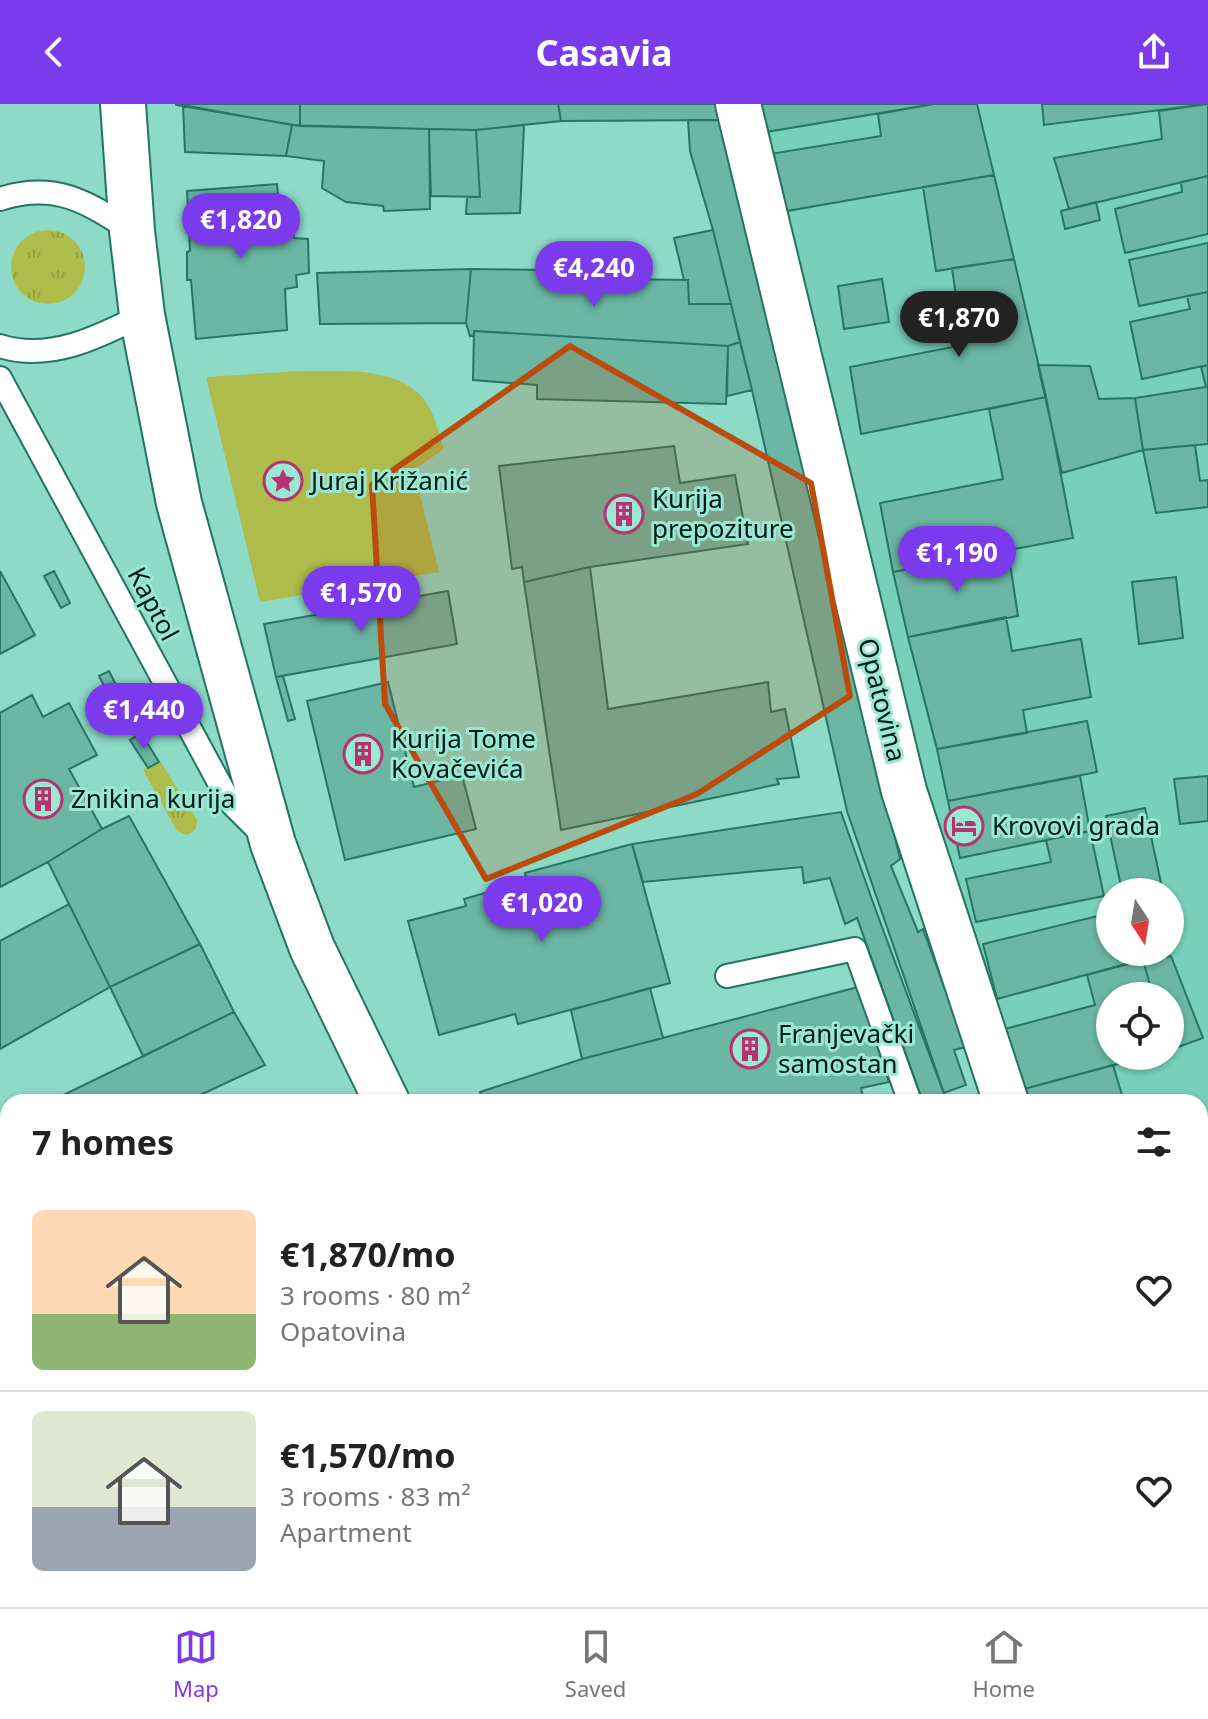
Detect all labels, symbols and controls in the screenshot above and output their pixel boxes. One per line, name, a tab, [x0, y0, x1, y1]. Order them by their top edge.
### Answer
text: Casavia	[535, 28, 673, 77]
icon: back	[32, 30, 76, 74]
icon: share	[1132, 30, 1176, 74]
pin: €1,820	[176, 193, 306, 261]
text: €1,820	[200, 201, 282, 237]
pin: €4,240	[529, 241, 659, 309]
text: €4,240	[553, 249, 635, 285]
pin: €1,870	[894, 291, 1024, 359]
text: €1,870	[918, 299, 1000, 335]
place icon: Juraj Križanić	[262, 460, 304, 502]
place label: Juraj Križanić	[308, 462, 468, 498]
place label: Kurija prepoziture	[652, 480, 794, 546]
building icon: Kurija prepoziture	[603, 493, 645, 535]
pin: €1,190	[892, 526, 1022, 594]
text: €1,190	[916, 534, 998, 570]
street label: Kaptol	[120, 560, 188, 647]
pin: €1,570	[296, 566, 426, 634]
text: €1,570	[320, 574, 402, 610]
street label: Opatovina	[850, 634, 916, 765]
pin: €1,440	[79, 683, 209, 751]
text: €1,440	[103, 691, 185, 727]
place label: Kurija Tome Kovačevića	[391, 720, 536, 786]
building icon: Kurija Tome Kovačevića	[342, 733, 384, 775]
building icon: Znikina kurija	[22, 778, 64, 820]
place label: Znikina kurija	[71, 780, 235, 816]
hotel icon: Krovovi grada	[943, 805, 985, 847]
place label: Krovovi grada	[992, 807, 1160, 843]
pin: €1,020	[477, 876, 607, 944]
north arrow	[1096, 878, 1184, 966]
map controls	[1096, 878, 1184, 1070]
text: €1,020	[501, 884, 583, 920]
button: locate	[1096, 982, 1184, 1070]
place label: Franjevački samostan	[778, 1015, 914, 1081]
building icon: Franjevački samostan	[729, 1028, 771, 1070]
text: 7 homes	[32, 1119, 174, 1165]
icon: filters	[1132, 1120, 1176, 1164]
text: €1,870/mo	[280, 1231, 455, 1277]
icon: home	[96, 1242, 192, 1338]
icon: heart	[1132, 1268, 1176, 1312]
text: 3 rooms · 80 m²	[280, 1277, 470, 1313]
text: Opatovina	[280, 1313, 406, 1349]
text: €1,570/mo	[280, 1432, 455, 1478]
icon: home	[96, 1443, 192, 1539]
icon: heart	[1132, 1469, 1176, 1513]
text: 3 rooms · 83 m²	[280, 1478, 470, 1514]
text: Apartment	[280, 1514, 412, 1550]
tab: Map	[173, 1625, 219, 1703]
tab: Saved	[565, 1625, 626, 1703]
tab: Home	[972, 1625, 1035, 1703]

